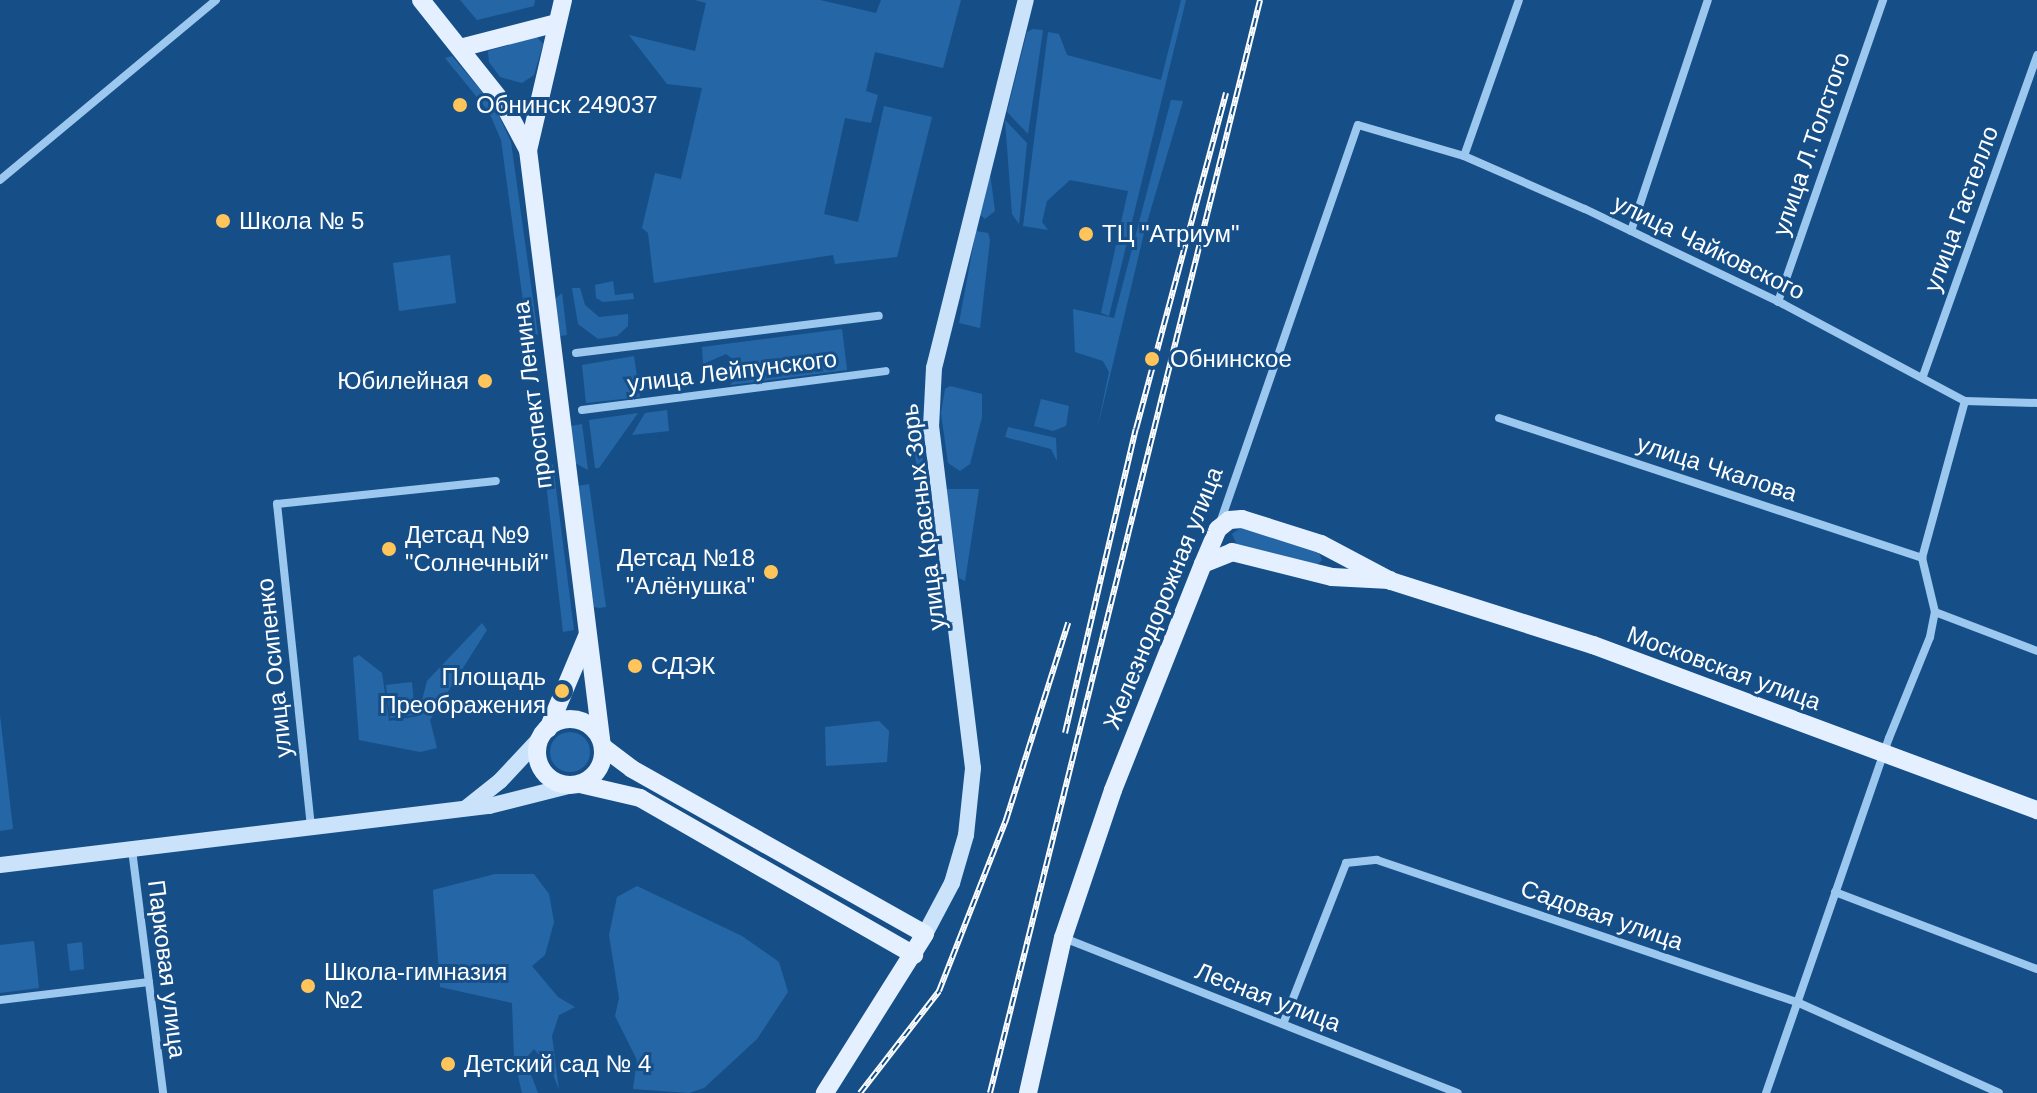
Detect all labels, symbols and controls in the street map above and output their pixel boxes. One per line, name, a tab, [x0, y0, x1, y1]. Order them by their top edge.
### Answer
street label: улица Л.Толстого	[1766, 48, 1856, 240]
place label: Обнинск 249037	[476, 91, 658, 119]
marker: Обнинск 249037	[451, 96, 469, 114]
street label: улица Гастелло	[1918, 122, 2004, 296]
street label: улица Чайковского	[1608, 188, 1810, 306]
place label: Школа № 5	[239, 207, 364, 235]
marker: Школа № 5	[214, 212, 232, 230]
place label: ТЦ "Атриум"	[1102, 220, 1240, 248]
marker: ТЦ "Атриум"	[1077, 225, 1095, 243]
street label: проспект Ленина	[506, 300, 558, 490]
street label: улица Лейпунского	[625, 344, 839, 398]
place label: Обнинское	[1170, 345, 1292, 373]
marker: Обнинское	[1141, 348, 1163, 370]
place label: Юбилейная	[337, 367, 469, 395]
marker: Юбилейная	[476, 372, 494, 390]
street label: улица Красных Зорь	[895, 402, 951, 632]
street label: улица Чкалова	[1633, 429, 1801, 507]
street label: Железнодорожная улица	[1097, 463, 1229, 733]
place label: Детсад №9 "Солнечный"	[405, 521, 548, 577]
marker: Детсад №9 "Солнечный"	[380, 540, 398, 558]
place label: Детсад №18 "Алёнушка"	[617, 544, 755, 600]
marker: Детсад №18 "Алёнушка"	[762, 563, 780, 581]
street label: улица Осипенко	[250, 577, 298, 759]
street label: Московская улица	[1623, 620, 1825, 716]
place label: СДЭК	[651, 652, 715, 680]
marker: СДЭК	[626, 657, 644, 675]
place label: Площадь Преображения	[379, 663, 546, 719]
marker: Площадь Преображения	[553, 682, 571, 700]
street label: Садовая улица	[1517, 874, 1687, 956]
street label: Парковая улица	[142, 878, 192, 1060]
street label: Лесная улица	[1191, 956, 1345, 1038]
place label: Школа-гимназия №2	[324, 958, 507, 1014]
marker: Школа-гимназия №2	[299, 977, 317, 995]
place label: Детский сад № 4	[464, 1050, 651, 1078]
marker: Детский сад № 4	[439, 1055, 457, 1073]

